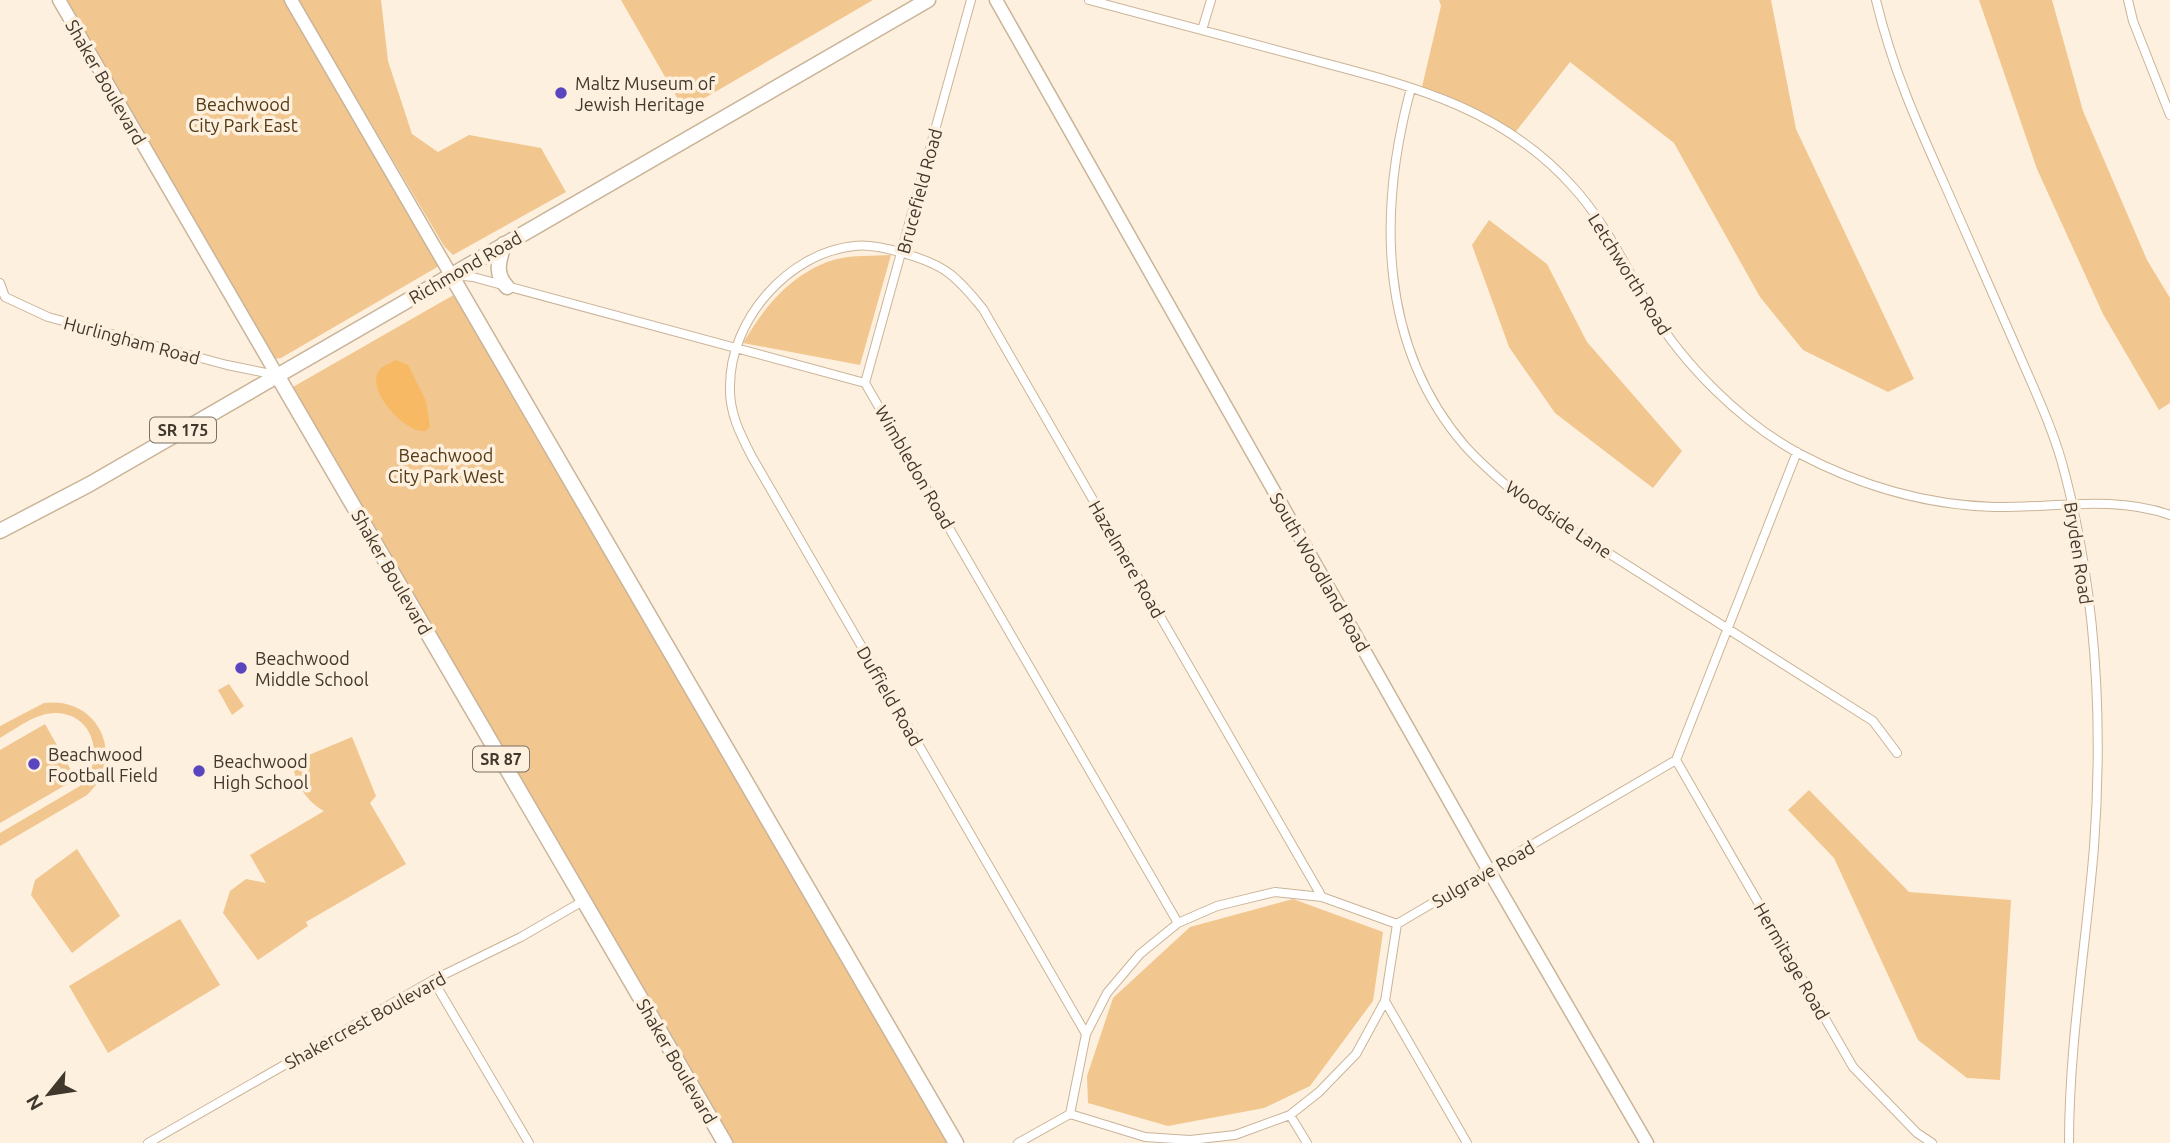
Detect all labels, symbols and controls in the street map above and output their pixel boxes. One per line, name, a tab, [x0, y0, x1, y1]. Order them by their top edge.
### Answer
street label: Shaker Boulevard	[62, 16, 150, 148]
place label: Maltz Museum of Jewish Heritage	[575, 73, 715, 114]
marker: Maltz Museum of Jewish Heritage	[553, 85, 569, 101]
park label: Beachwood City Park East	[188, 94, 298, 135]
street label: Brucefield Road	[893, 126, 945, 256]
street label: Letchworth Road	[1585, 210, 1675, 338]
street label: Richmond Road	[405, 227, 525, 307]
street label: Hurlingham Road	[62, 312, 202, 368]
street label: Wimbledon Road	[872, 402, 958, 532]
road number: SR 175	[150, 418, 216, 442]
park label: Beachwood City Park West	[388, 445, 504, 486]
street label: Woodside Lane	[1502, 476, 1616, 562]
street label: South Woodland Road	[1266, 489, 1374, 655]
street label: Hazelmere Road	[1085, 497, 1169, 621]
street label: Bryden Road	[2061, 500, 2097, 606]
street label: Shaker Boulevard	[348, 506, 436, 638]
street label: Duffield Road	[853, 643, 927, 749]
place label: Beachwood Middle School	[255, 648, 369, 689]
marker: Beachwood Middle School	[233, 660, 249, 676]
place label: Beachwood Football Field	[48, 744, 158, 785]
road number: SR 87	[473, 746, 529, 772]
place label: Beachwood High School	[213, 751, 309, 792]
marker: Beachwood Football Field	[26, 756, 42, 772]
marker: Beachwood High School	[191, 763, 207, 779]
street label: Sulgrave Road	[1428, 837, 1538, 911]
street label: Hermitage Road	[1750, 899, 1834, 1023]
street label: Shakercrest Boulevard	[281, 967, 449, 1073]
street label: Shaker Boulevard	[633, 995, 721, 1127]
north arrow	[14, 1059, 84, 1129]
text: N	[21, 1091, 47, 1114]

